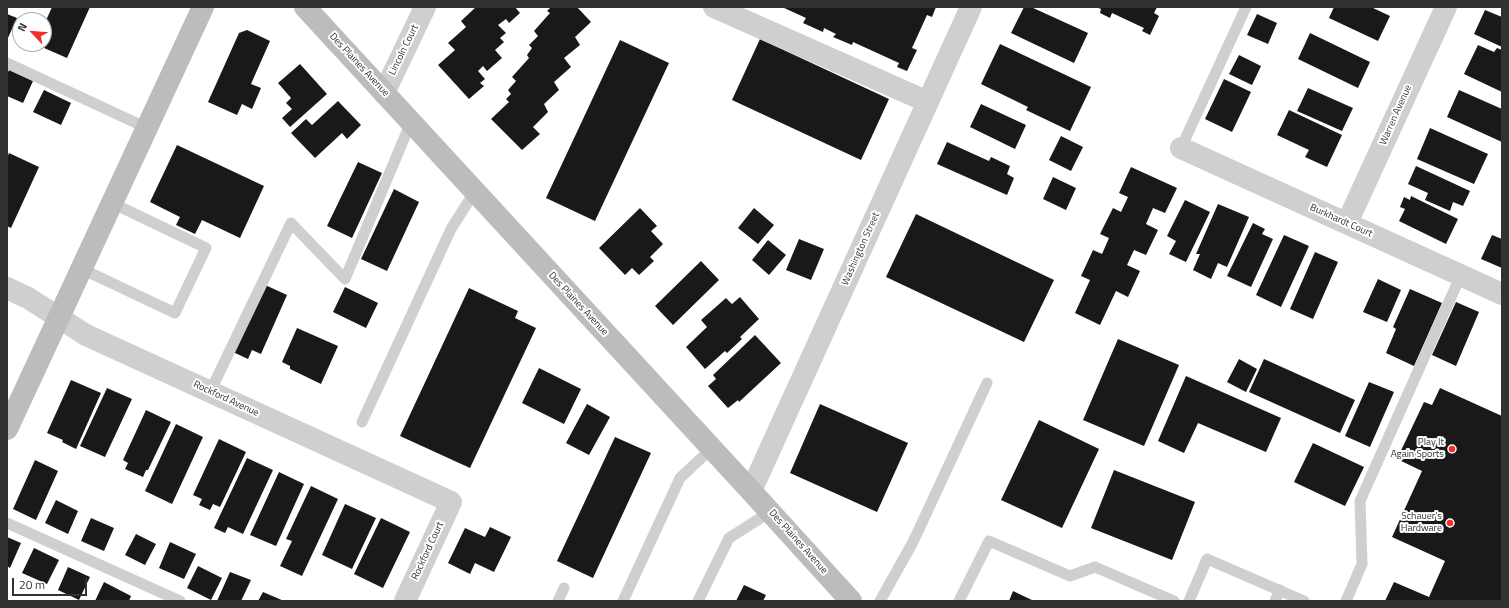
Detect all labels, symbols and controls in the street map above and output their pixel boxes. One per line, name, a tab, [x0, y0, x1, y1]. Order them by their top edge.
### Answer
north arrow	[12, 12, 52, 52]
text: N	[13, 20, 31, 34]
street label: Lincoln Court	[387, 23, 421, 77]
street label: Des Plaines Avenue	[327, 31, 391, 99]
street label: Warren Avenue	[1377, 83, 1415, 147]
street label: Burkhardt Court	[1308, 202, 1374, 240]
street label: Washington Street	[840, 211, 882, 287]
street label: Des Plaines Avenue	[546, 270, 610, 338]
street label: Rockford Avenue	[191, 379, 261, 419]
place label: Play It Again Sports	[1391, 437, 1444, 460]
marker: Play It Again Sports	[1447, 444, 1457, 454]
street label: Des Plaines Avenue	[766, 507, 830, 577]
place label: Schauer's Hardware	[1401, 511, 1442, 534]
marker: Schauer's Hardware	[1445, 518, 1455, 528]
street label: Rockford Court	[409, 520, 447, 582]
scale bar	[14, 570, 89, 596]
text: 20 m	[19, 575, 45, 594]

